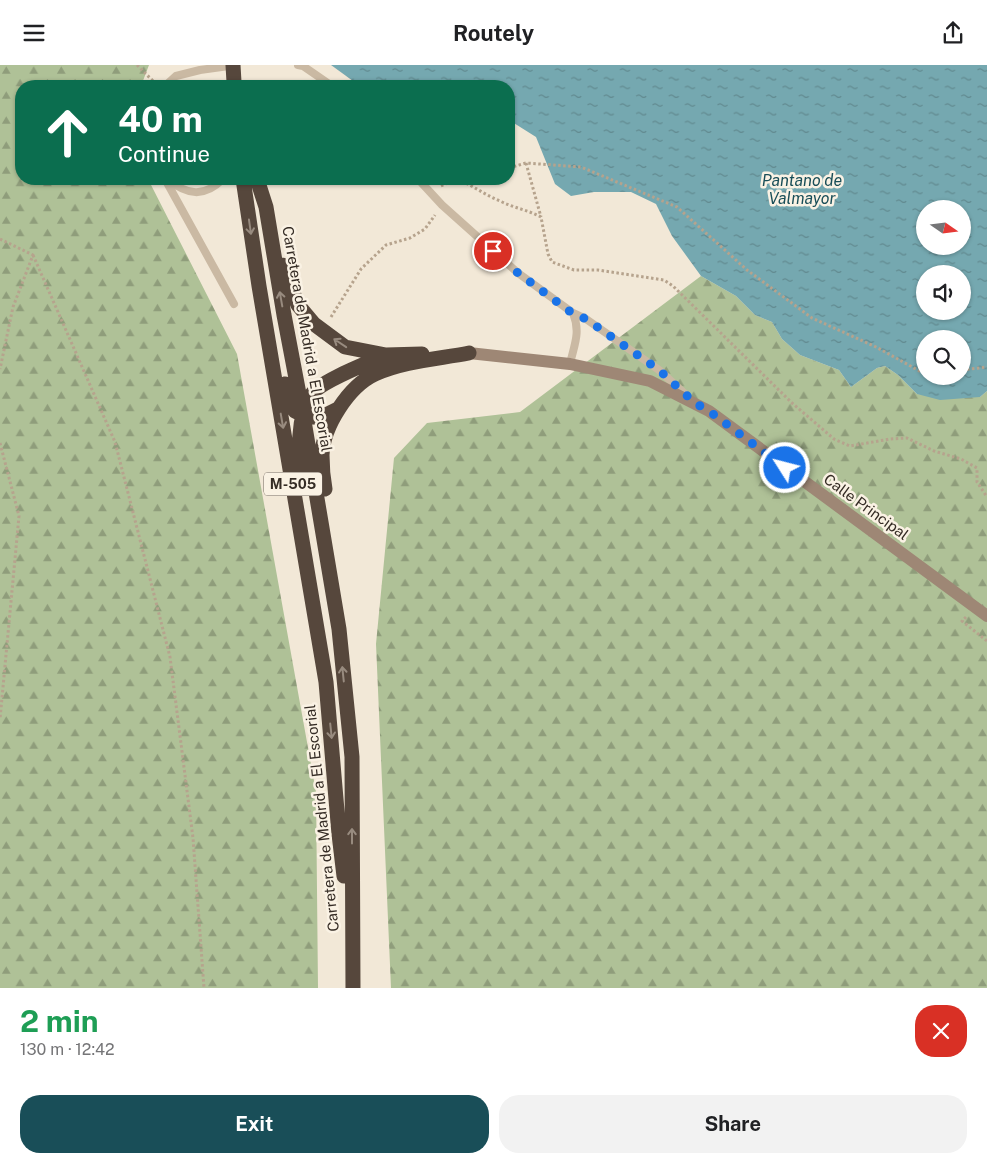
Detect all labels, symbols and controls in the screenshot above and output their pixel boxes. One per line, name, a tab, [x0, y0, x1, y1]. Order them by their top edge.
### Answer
icon: menu	[20, 19, 48, 47]
icon: share	[939, 19, 967, 47]
text: Routely	[453, 20, 534, 46]
text: 40 m	[118, 99, 203, 140]
icon: ahead	[35, 100, 100, 165]
text: Continue	[118, 141, 210, 167]
water label: Pantano de Valmayor	[762, 171, 842, 208]
north arrow	[916, 200, 971, 255]
map controls	[916, 200, 971, 385]
one-way arrow	[245, 219, 255, 235]
street label: Carretera de Madrid a El Escorial	[279, 225, 336, 453]
pin	[472, 230, 514, 272]
icon: arrive	[479, 237, 507, 265]
button: sound	[916, 265, 971, 320]
one-way arrow	[275, 291, 285, 307]
button: search	[916, 330, 971, 385]
one-way arrow	[333, 337, 347, 348]
one-way arrow	[277, 412, 287, 428]
position arrow	[758, 441, 810, 493]
street label: Calle Principal	[821, 470, 912, 543]
road number: M-505	[264, 473, 322, 495]
one-way arrow	[339, 666, 348, 682]
street label: Carretera de Madrid a El Escorial	[301, 704, 342, 933]
one-way arrow	[326, 722, 336, 738]
one-way arrow	[347, 828, 357, 844]
text: 2 min	[20, 1003, 99, 1039]
button: close	[915, 1005, 967, 1057]
text: 130 m · 12:42	[20, 1040, 115, 1059]
button: Exit	[20, 1095, 489, 1153]
button: Share	[499, 1095, 967, 1153]

